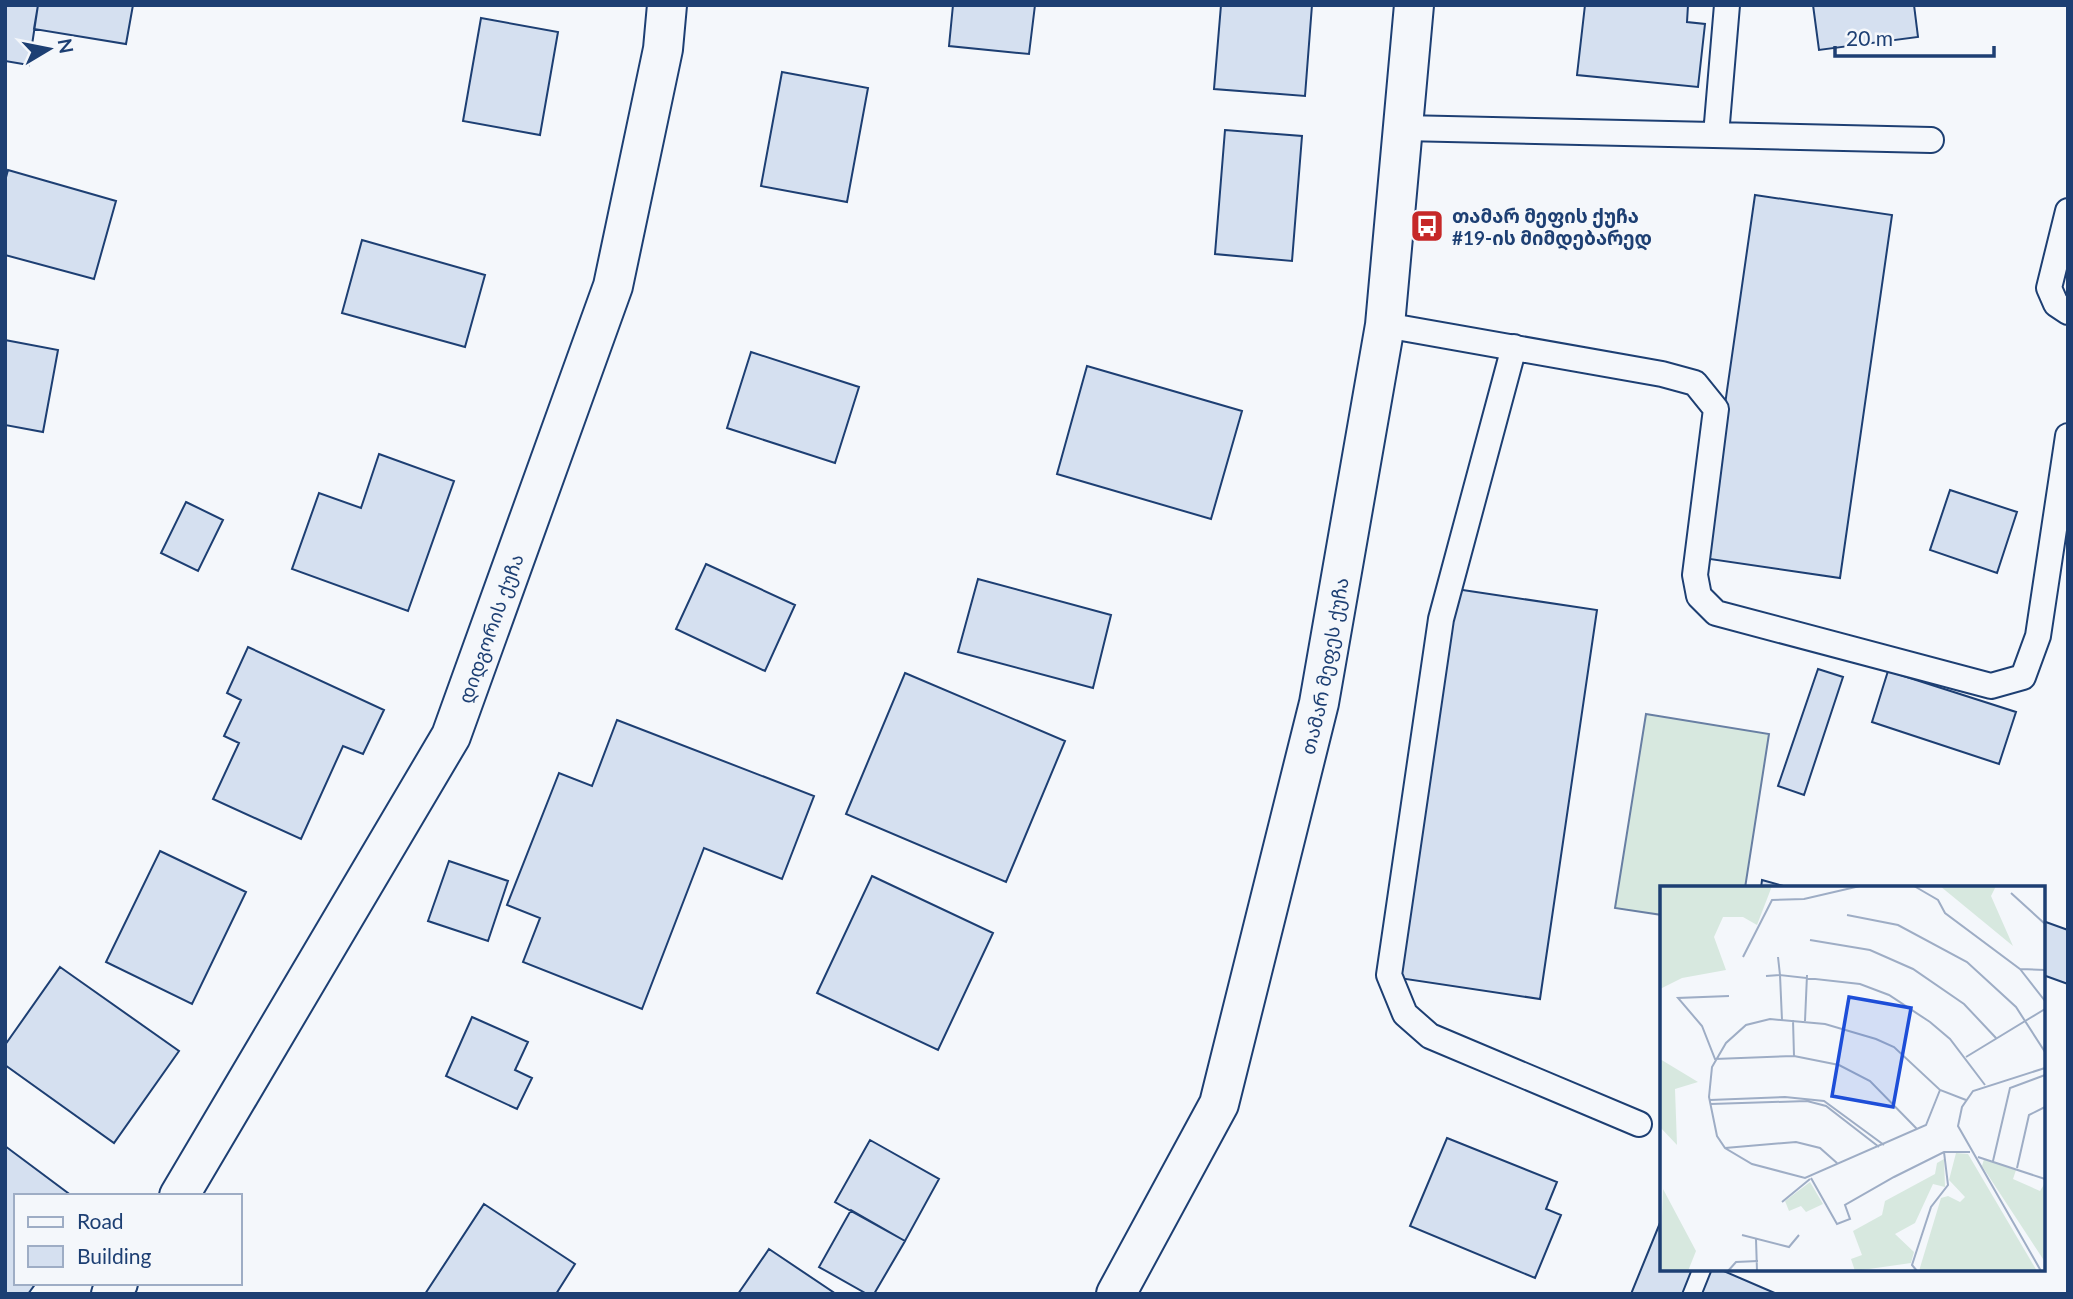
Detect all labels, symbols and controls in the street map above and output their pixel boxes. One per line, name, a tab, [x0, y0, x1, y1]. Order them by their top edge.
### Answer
north arrow	[14, 14, 84, 84]
scale bar	[1835, 14, 1994, 58]
text: 20 m	[1846, 25, 1893, 50]
text: N	[54, 37, 79, 55]
place label: თამარ მეფის ქუჩა #19-ის მიმდებარედ	[1452, 204, 1652, 251]
bus stop icon: თამარ მეფის ქუჩა #19-ის მიმდებარედ	[1408, 207, 1446, 245]
street label: დიდგორის ქუჩა	[452, 550, 527, 707]
street label: თამარ მეფეს ქუჩა	[1295, 575, 1352, 756]
inset map	[1660, 886, 2045, 1271]
legend	[14, 1194, 242, 1285]
text: Road	[77, 1208, 124, 1233]
text: Building	[77, 1243, 152, 1268]

